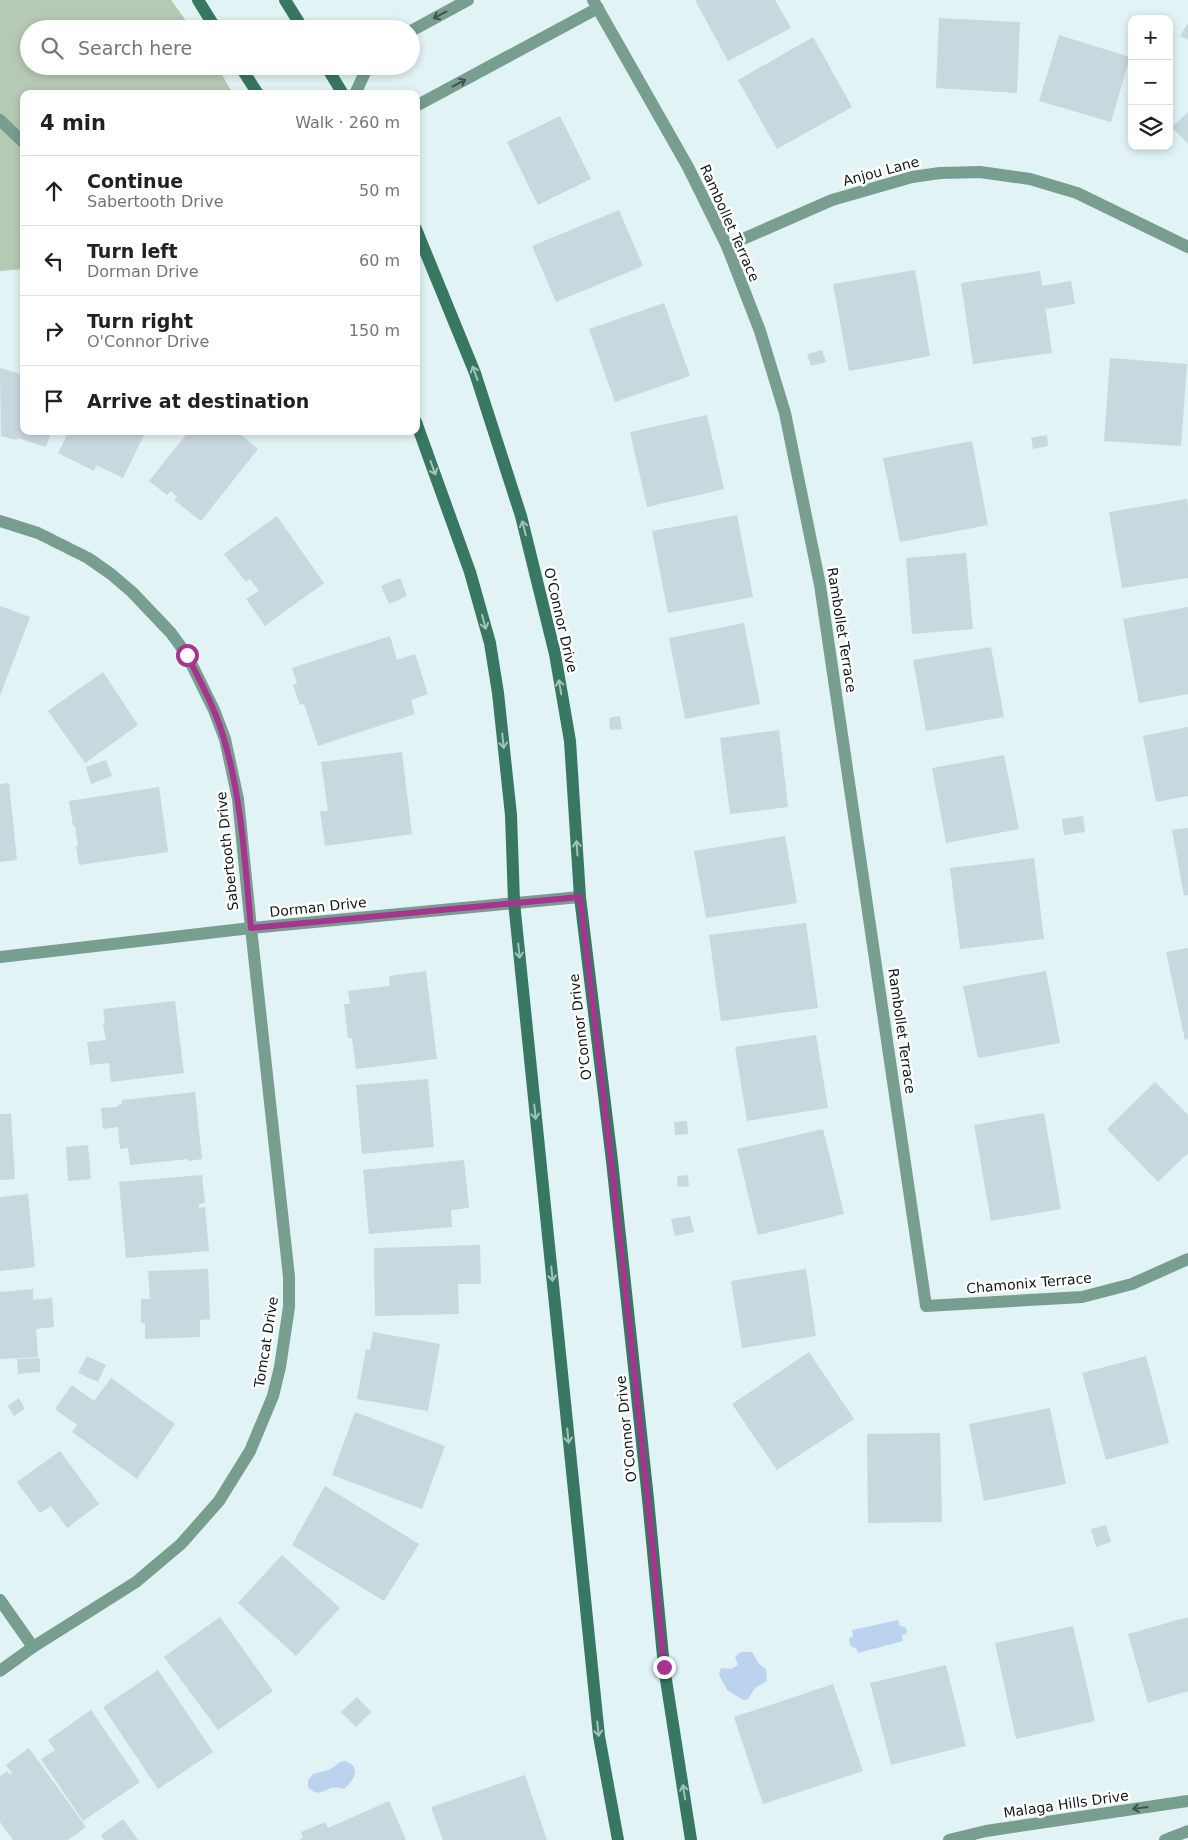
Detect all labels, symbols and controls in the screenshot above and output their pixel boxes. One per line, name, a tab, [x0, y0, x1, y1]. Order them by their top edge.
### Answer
one-way arrow	[433, 11, 448, 21]
map controls	[1128, 15, 1173, 150]
button: +	[1128, 15, 1173, 60]
search box	[20, 20, 420, 75]
icon: search	[38, 34, 66, 62]
text: Search here	[78, 37, 192, 59]
button: −	[1128, 60, 1173, 105]
one-way arrow	[451, 78, 466, 87]
button: layers	[1128, 105, 1173, 150]
text: 4 min	[40, 111, 106, 135]
text: Walk · 260 m	[295, 113, 400, 132]
street label: Anjou Lane	[841, 153, 921, 189]
street label: Rambollet Terrace	[697, 162, 763, 284]
text: Continue	[87, 170, 183, 192]
icon: ahead	[40, 177, 68, 205]
text: 50 m	[359, 181, 400, 200]
text: Sabertooth Drive	[87, 192, 224, 211]
text: Turn left	[87, 240, 178, 262]
icon: left	[40, 247, 68, 275]
text: 60 m	[359, 251, 400, 270]
text: Dorman Drive	[87, 262, 199, 281]
text: Turn right	[87, 310, 193, 332]
icon: right	[40, 317, 68, 345]
text: 150 m	[349, 321, 400, 340]
text: O'Connor Drive	[87, 332, 209, 351]
one-way arrow	[470, 366, 479, 382]
icon: arrive	[40, 387, 68, 415]
text: Arrive at destination	[87, 390, 309, 412]
one-way arrow	[429, 459, 438, 475]
one-way arrow	[519, 521, 528, 537]
street label: O'Connor Drive	[541, 566, 581, 674]
street label: Rambollet Terrace	[824, 566, 860, 694]
one-way arrow	[480, 613, 489, 629]
route start	[176, 644, 199, 667]
one-way arrow	[555, 679, 565, 695]
one-way arrow	[499, 733, 508, 749]
street label: Sabertooth Drive	[213, 791, 241, 911]
one-way arrow	[572, 840, 581, 856]
street label: Dorman Drive	[269, 894, 367, 920]
one-way arrow	[514, 942, 524, 958]
street label: Rambollet Terrace	[885, 967, 919, 1095]
street label: O'Connor Drive	[566, 973, 594, 1081]
one-way arrow	[530, 1104, 540, 1120]
one-way arrow	[547, 1266, 557, 1282]
street label: Chamonix Terrace	[966, 1270, 1092, 1296]
street label: Tomcat Drive	[251, 1295, 281, 1390]
street label: O'Connor Drive	[612, 1375, 640, 1483]
one-way arrow	[563, 1427, 573, 1443]
route end	[653, 1656, 676, 1679]
one-way arrow	[593, 1721, 603, 1737]
one-way arrow	[678, 1784, 688, 1800]
street label: Malaga Hills Drive	[1002, 1787, 1130, 1821]
one-way arrow	[1132, 1803, 1148, 1813]

